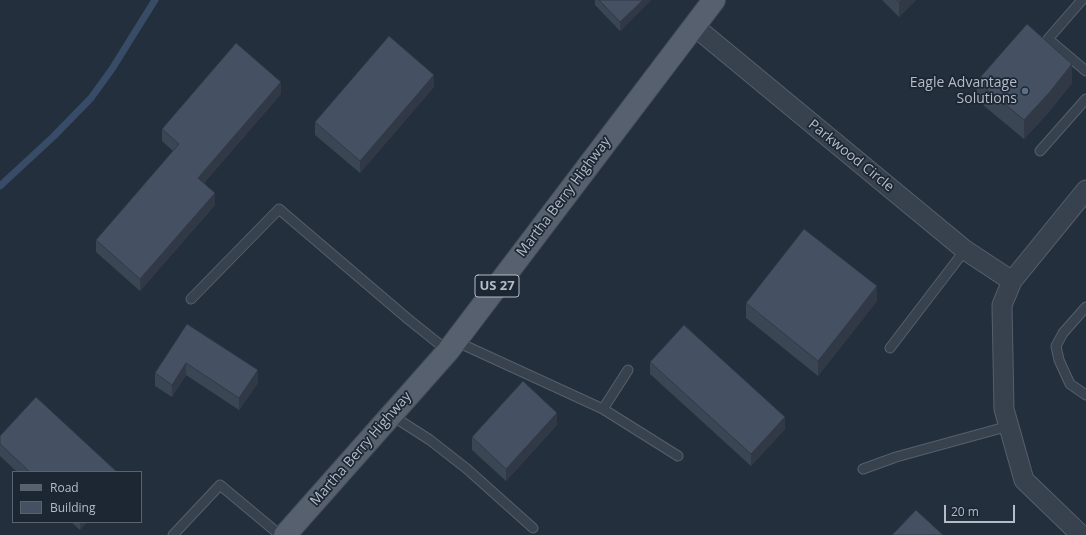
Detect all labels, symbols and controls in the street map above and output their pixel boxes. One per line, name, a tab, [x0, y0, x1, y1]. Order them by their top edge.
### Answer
place label: Eagle Advantage Solutions	[910, 75, 1017, 108]
marker: Eagle Advantage Solutions	[1020, 86, 1030, 96]
street label: Parkwood Circle	[805, 116, 897, 196]
street label: Martha Berry Highway	[513, 134, 615, 260]
road number: US 27	[475, 275, 519, 297]
street label: Martha Berry Highway	[307, 388, 415, 510]
legend	[12, 471, 142, 523]
text: Road	[50, 479, 79, 496]
scale bar	[946, 497, 1017, 523]
text: Building	[50, 499, 95, 516]
text: 20 m	[951, 503, 979, 520]

